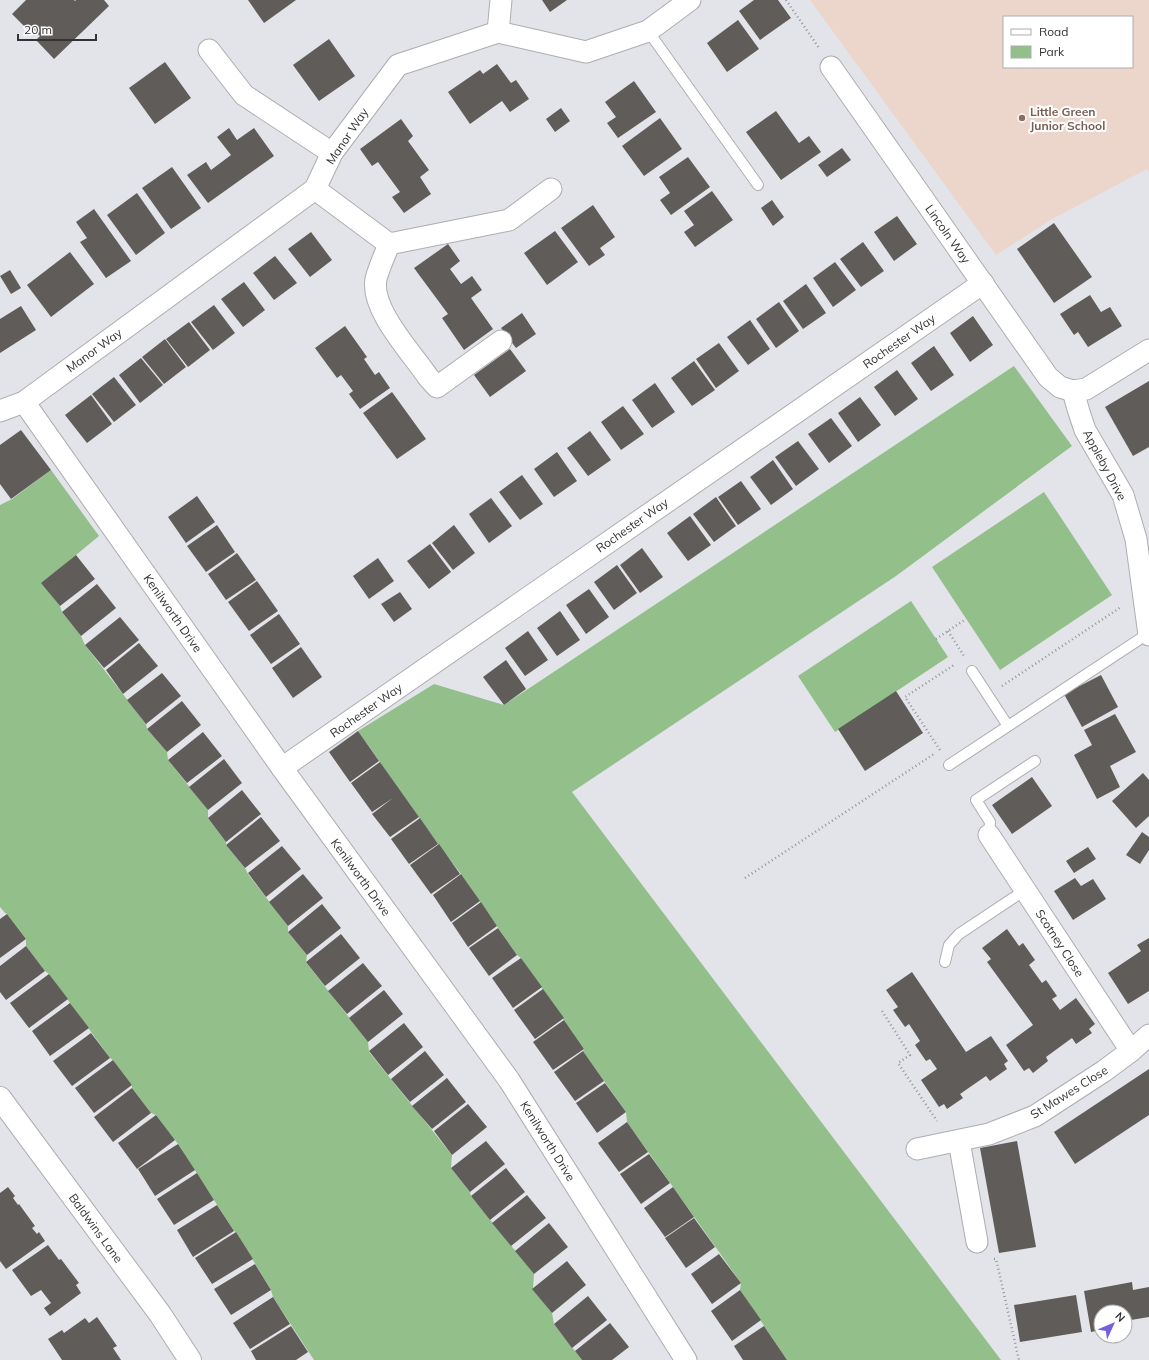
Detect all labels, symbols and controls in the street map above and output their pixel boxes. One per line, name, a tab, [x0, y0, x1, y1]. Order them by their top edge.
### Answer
scale bar	[18, 16, 96, 42]
legend	[1003, 16, 1133, 68]
text: 20 m	[24, 22, 52, 37]
text: Road	[1039, 24, 1068, 39]
text: Park	[1039, 44, 1065, 59]
street label: Manor Way	[323, 104, 372, 167]
place label: Little Green Junior School	[1030, 104, 1105, 133]
marker: Little Green Junior School	[1017, 113, 1027, 123]
street label: Lincoln Way	[922, 202, 974, 267]
street label: Rochester Way	[860, 310, 939, 371]
street label: Manor Way	[63, 324, 125, 375]
street label: Appleby Drive	[1080, 427, 1130, 503]
street label: Rochester Way	[593, 494, 672, 555]
street label: Kenilworth Drive	[140, 571, 206, 655]
street label: Rochester Way	[327, 679, 406, 740]
street label: Kenilworth Drive	[328, 835, 394, 919]
street label: Scotney Close	[1033, 906, 1087, 980]
street label: St Mawes Close	[1027, 1062, 1111, 1122]
street label: Kenilworth Drive	[517, 1098, 579, 1184]
street label: Baldwins Lane	[66, 1190, 126, 1266]
north arrow	[1093, 1304, 1133, 1344]
text: N	[1112, 1309, 1128, 1325]

